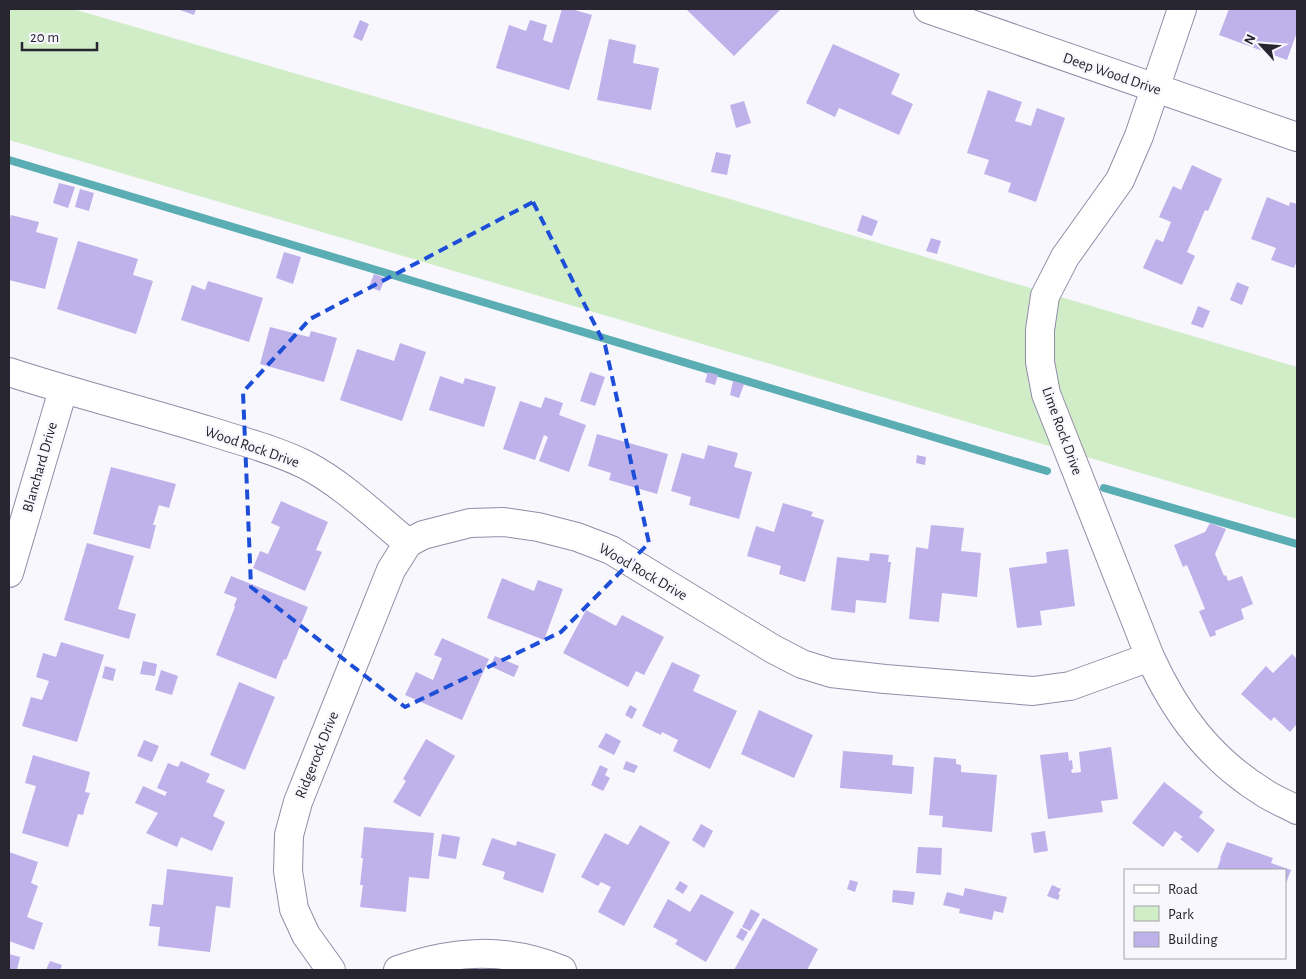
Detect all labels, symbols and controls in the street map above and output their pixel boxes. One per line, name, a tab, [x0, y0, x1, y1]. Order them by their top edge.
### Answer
scale bar	[22, 20, 98, 52]
north arrow	[1236, 20, 1286, 70]
text: 20 m	[30, 30, 59, 45]
text: N	[1242, 32, 1259, 47]
street label: Deep Wood Drive	[1061, 50, 1163, 98]
street label: Lime Rock Drive	[1039, 385, 1085, 477]
street label: Blanchard Drive	[20, 420, 60, 514]
street label: Wood Rock Drive	[203, 424, 301, 470]
street label: Wood Rock Drive	[596, 541, 690, 603]
street label: Ridgerock Drive	[293, 709, 341, 801]
legend	[1124, 869, 1286, 959]
text: Road	[1168, 882, 1198, 897]
text: Park	[1168, 907, 1194, 922]
text: Building	[1168, 932, 1218, 947]

